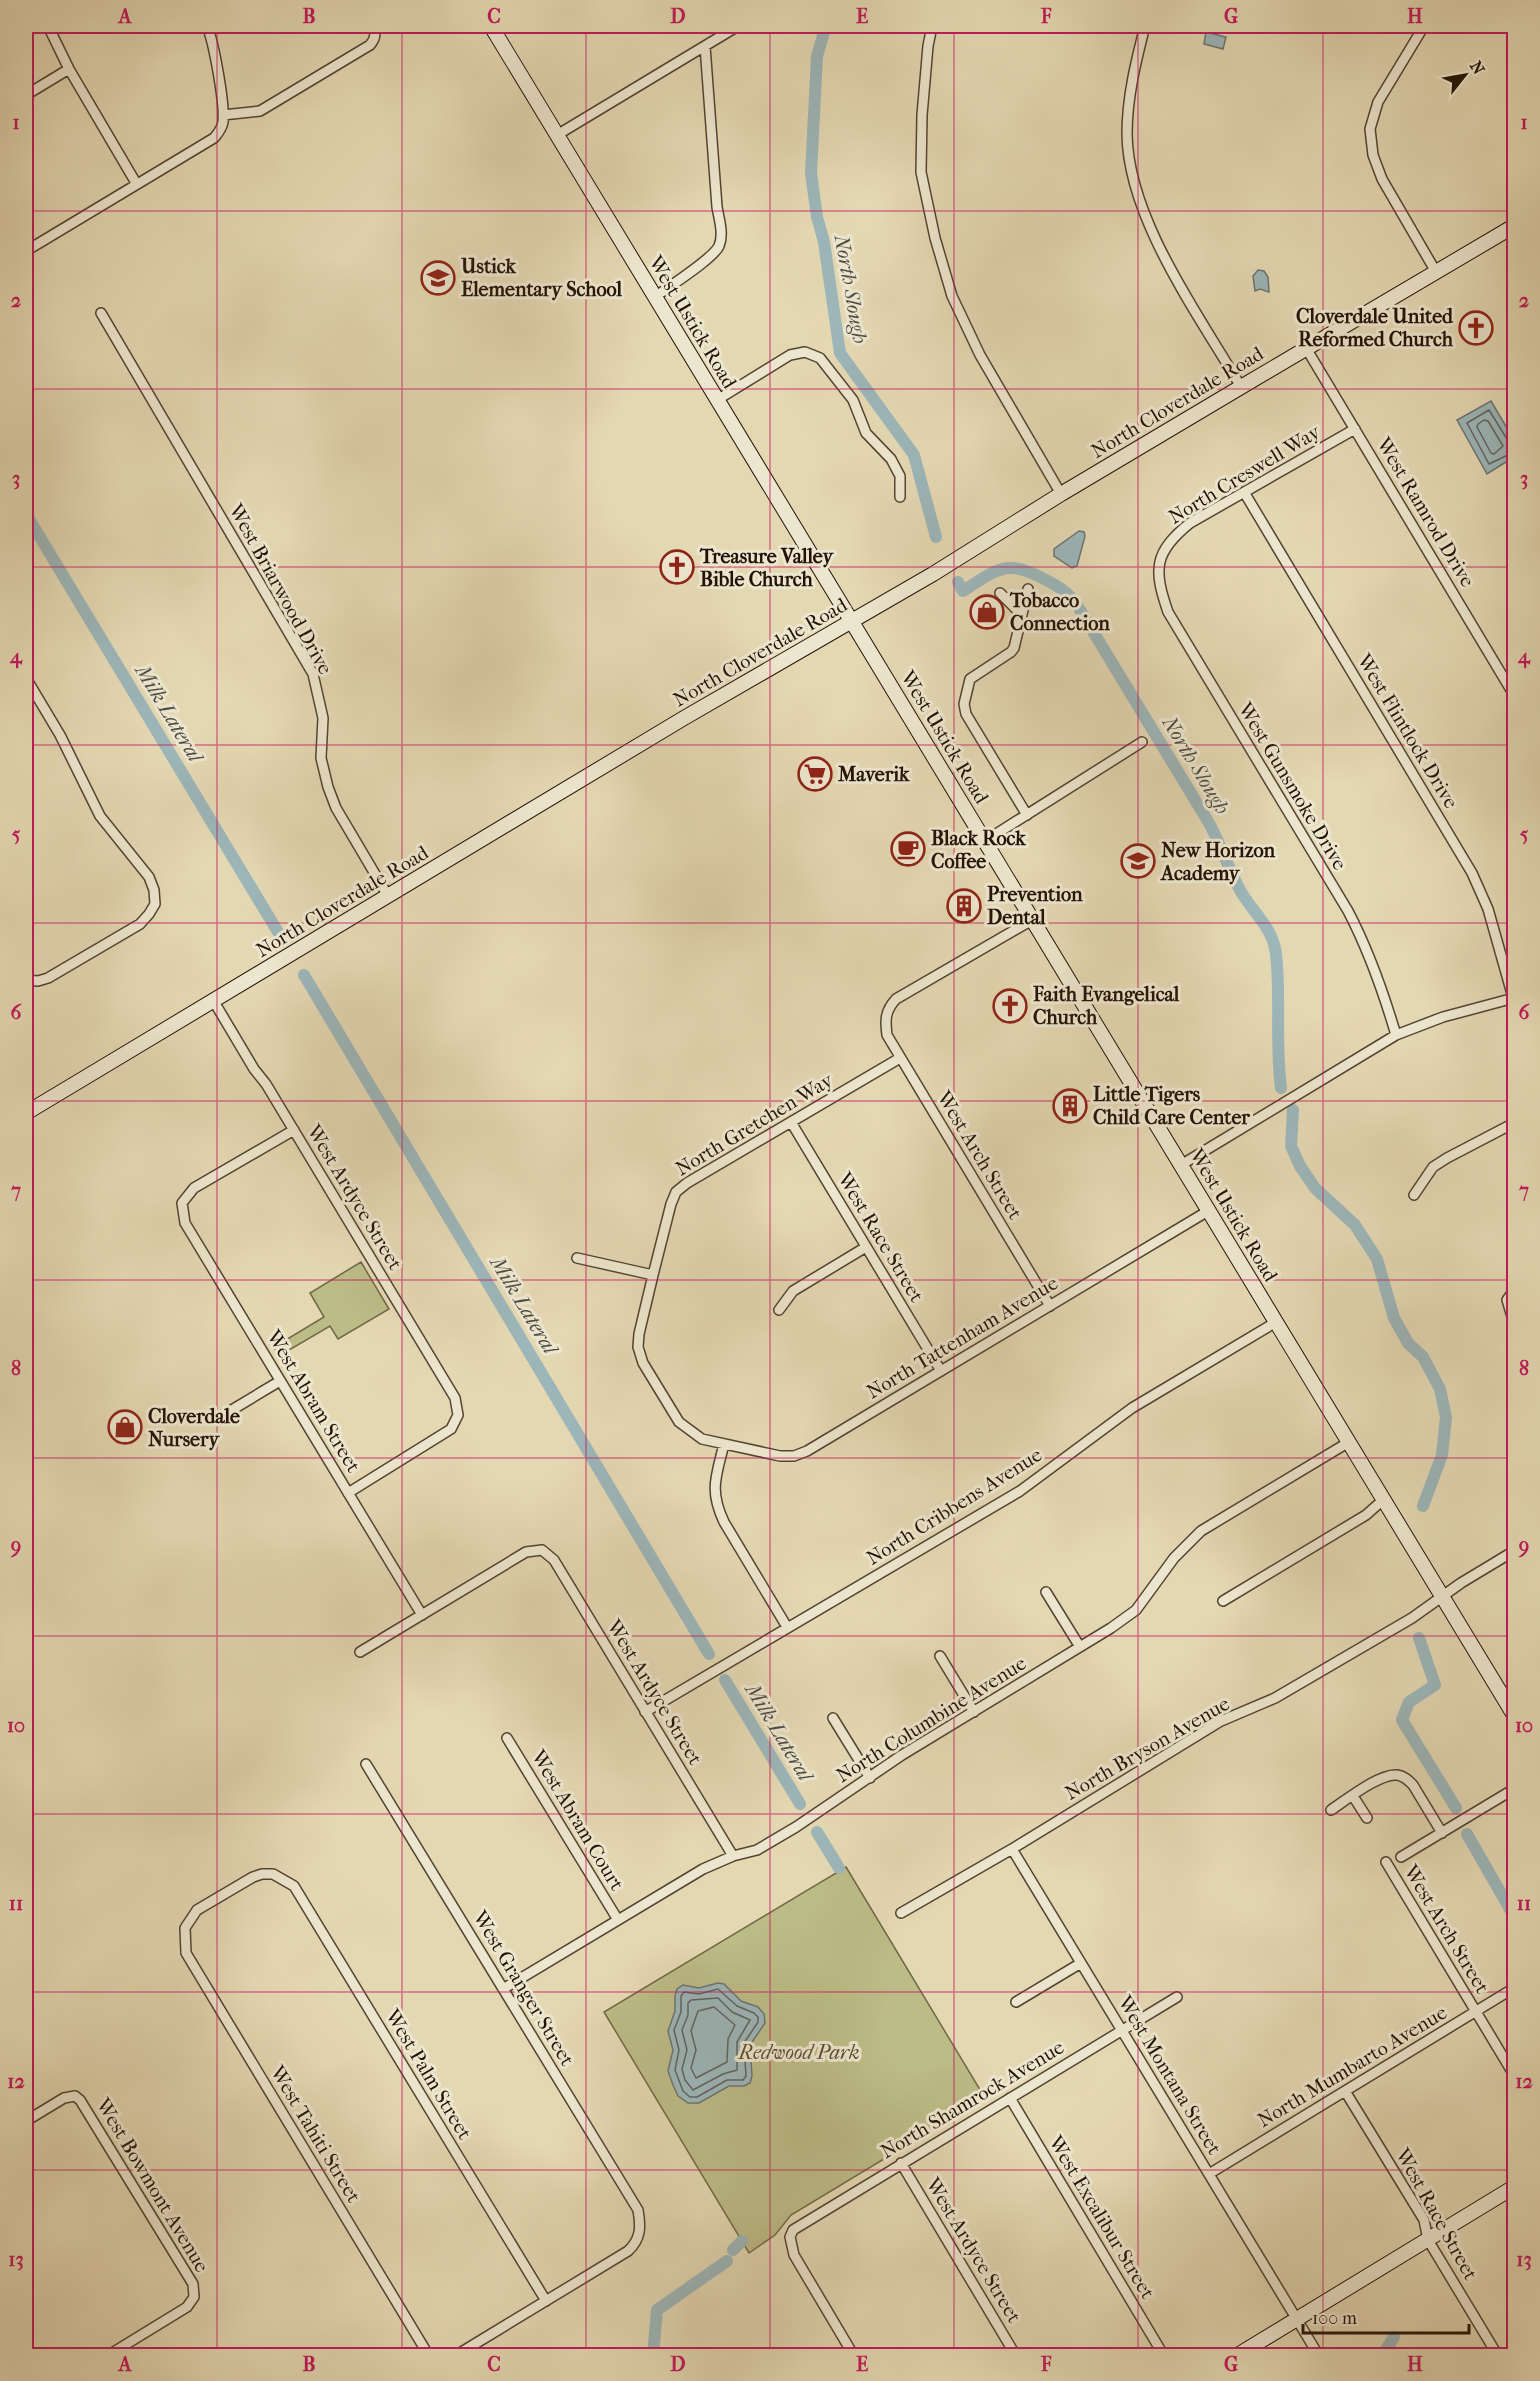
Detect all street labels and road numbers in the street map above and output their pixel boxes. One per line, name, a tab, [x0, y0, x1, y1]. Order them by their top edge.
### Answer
street label: West Ustick Road	[643, 251, 742, 394]
street label: North Cloverdale Road	[1087, 341, 1268, 463]
street label: North Creswell Way	[1164, 419, 1325, 529]
street label: West Ramrod Drive	[1371, 432, 1479, 591]
street label: West Briarwood Drive	[224, 499, 337, 678]
street label: North Cloverdale Road	[669, 593, 852, 712]
street label: West Flintlock Drive	[1352, 649, 1463, 813]
street label: West Ustick Road	[895, 666, 994, 809]
street label: West Gunsmoke Drive	[1233, 698, 1352, 874]
street label: North Cloverdale Road	[252, 840, 433, 962]
street label: North Gretchen Way	[672, 1068, 838, 1180]
street label: West Arch Street	[932, 1086, 1027, 1224]
street label: West Ardyce Street	[302, 1120, 407, 1274]
street label: West Ustick Road	[1184, 1144, 1283, 1287]
street label: West Race Street	[832, 1168, 928, 1306]
street label: North Tattenham Avenue	[863, 1271, 1062, 1404]
street label: West Abram Street	[262, 1325, 365, 1477]
street label: North Cribbens Avenue	[862, 1443, 1046, 1570]
street label: West Ardyce Street	[602, 1615, 707, 1769]
street label: North Columbine Avenue	[832, 1652, 1030, 1787]
street label: North Bryson Avenue	[1061, 1692, 1234, 1805]
street label: West Abram Court	[526, 1745, 629, 1895]
street label: West Arch Street	[1399, 1860, 1494, 1998]
street label: West Granger Street	[468, 1906, 579, 2070]
street label: West Montana Street	[1113, 1991, 1226, 2159]
street label: North Mumbarto Avenue	[1254, 2001, 1451, 2132]
street label: West Palm Street	[380, 2004, 476, 2143]
street label: North Shamrock Avenue	[876, 2035, 1068, 2163]
street label: West Tahiti Street	[265, 2061, 365, 2207]
street label: West Bowmont Avenue	[91, 2093, 214, 2276]
street label: West Excalibur Street	[1043, 2131, 1159, 2303]
street label: West Race Street	[1390, 2144, 1482, 2284]
street label: West Ardyce Street	[921, 2173, 1026, 2327]

